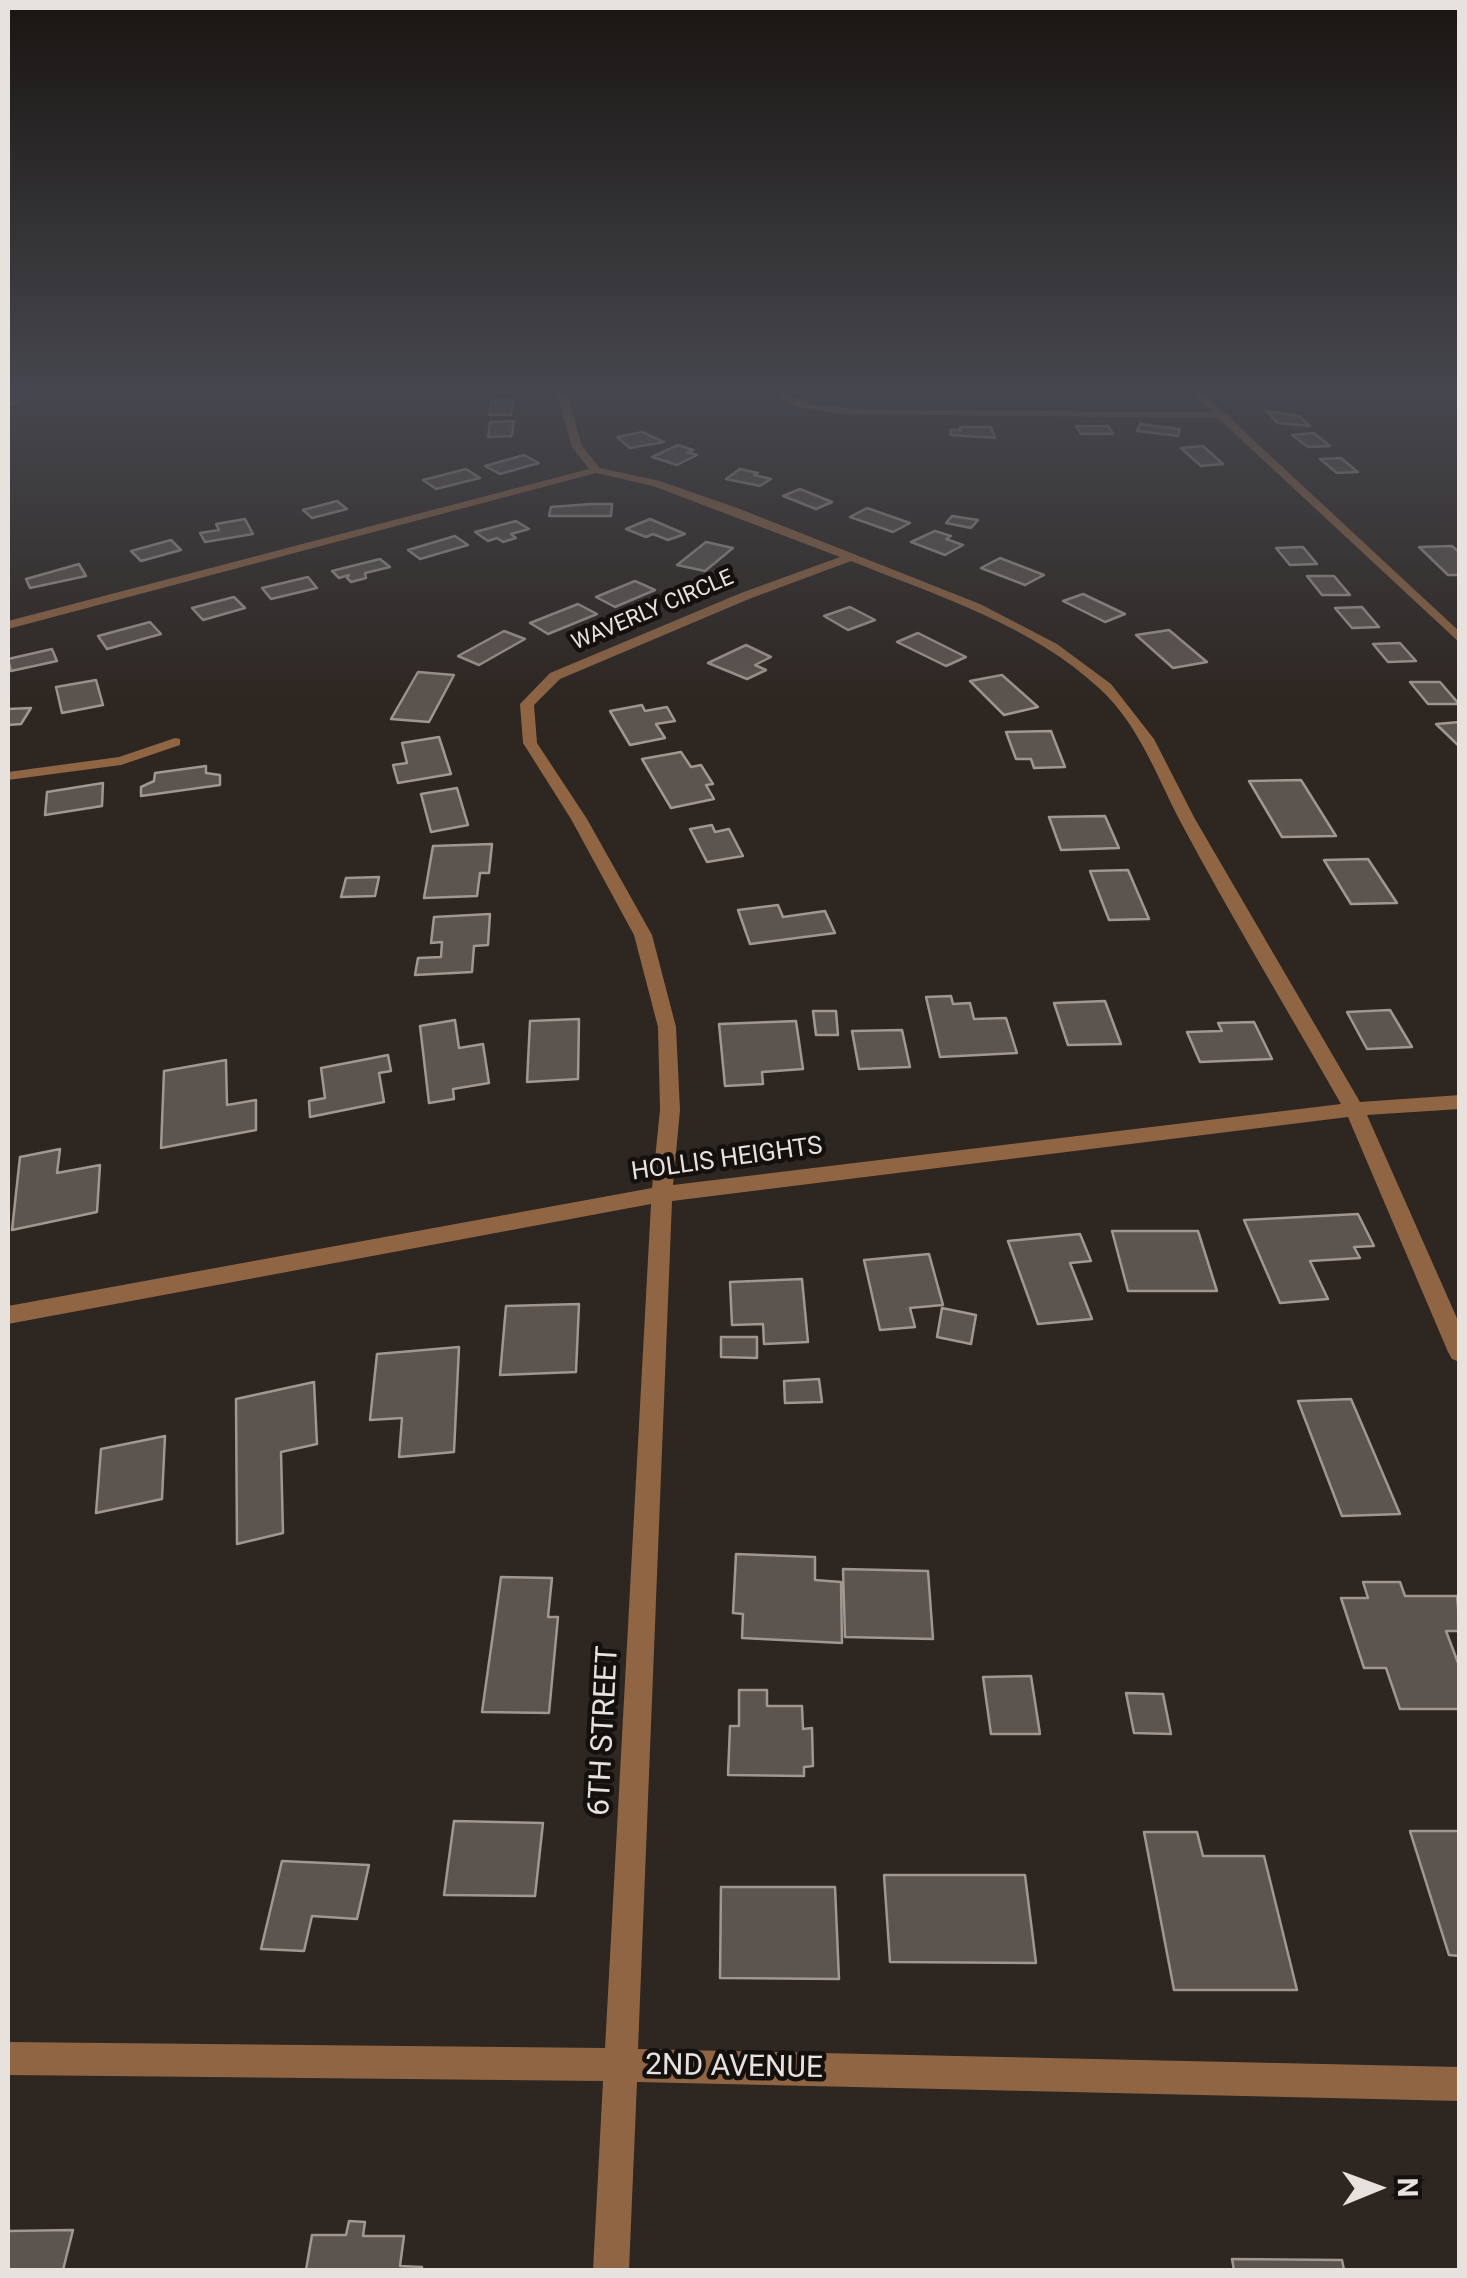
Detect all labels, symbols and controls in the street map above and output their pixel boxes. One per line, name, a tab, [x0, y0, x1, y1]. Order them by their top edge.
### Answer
street label: WAVERLY CIRCLE	[568, 565, 738, 657]
street label: HOLLIS HEIGHTS	[629, 1132, 825, 1188]
street label: 6TH STREET	[583, 1645, 627, 1817]
street label: 2ND AVENUE	[645, 2048, 823, 2088]
north arrow	[1327, 2138, 1427, 2238]
text: N	[1391, 2177, 1424, 2198]

